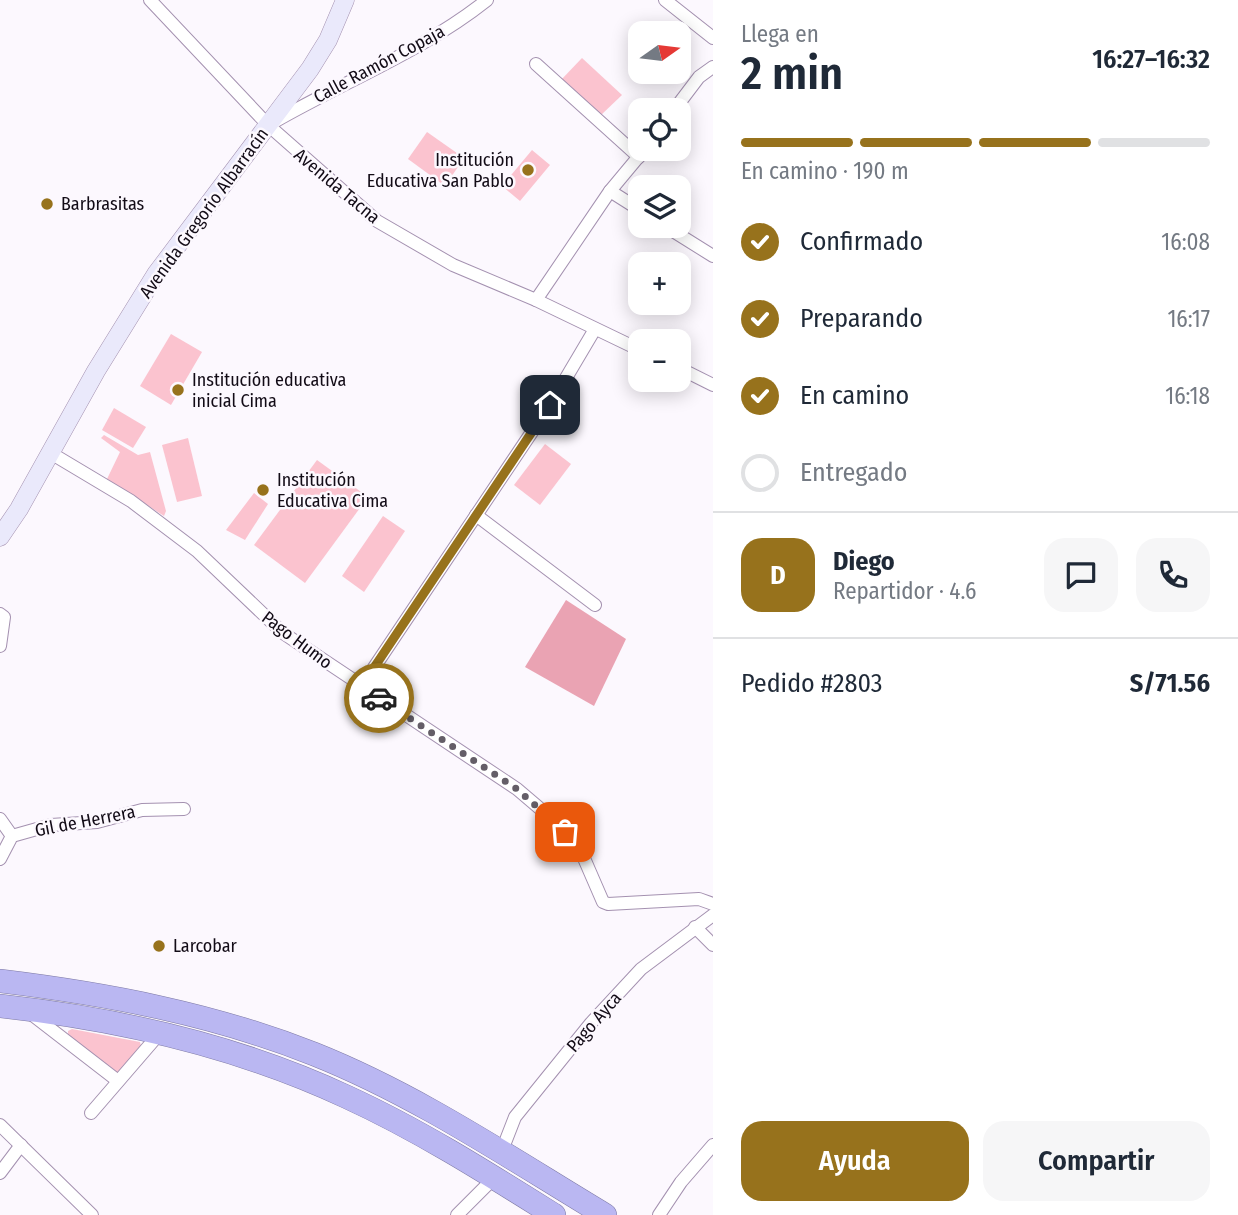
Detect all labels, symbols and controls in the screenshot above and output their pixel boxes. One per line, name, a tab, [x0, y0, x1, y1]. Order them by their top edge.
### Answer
street label: Calle Ramón Copaja	[310, 20, 448, 108]
text: Llega en	[741, 20, 819, 48]
north arrow	[628, 21, 691, 84]
map controls	[628, 21, 691, 392]
text: 16:27–16:32	[1092, 44, 1210, 75]
text: 2 min	[741, 46, 843, 101]
button: locate	[628, 98, 691, 161]
street label: Avenida Gregorio Albarracín	[135, 124, 273, 302]
street label: Avenida Tacna	[290, 144, 385, 228]
place label: Institución Educativa San Pablo	[367, 149, 514, 192]
text: En camino · 190 m	[741, 157, 909, 185]
marker: Institución Educativa San Pablo	[520, 162, 536, 178]
button: layers	[628, 175, 691, 238]
place label: Barbrasitas	[61, 193, 145, 215]
marker: Barbrasitas	[39, 196, 55, 212]
icon: check	[741, 223, 779, 261]
text: Confirmado	[800, 226, 923, 257]
text: 16:08	[1161, 228, 1210, 256]
button: +	[628, 252, 691, 315]
icon: check	[741, 300, 779, 338]
text: Preparando	[800, 303, 923, 334]
text: 16:17	[1167, 305, 1210, 333]
button: −	[628, 329, 691, 392]
place label: Institución educativa inicial Cima	[192, 369, 347, 412]
pin	[520, 375, 580, 435]
icon: check	[741, 377, 779, 415]
text: En camino	[800, 380, 909, 411]
marker: Institución educativa inicial Cima	[170, 382, 186, 398]
text: 16:18	[1165, 382, 1210, 410]
icon: home	[531, 386, 569, 424]
text: Entregado	[800, 457, 907, 488]
place label: Institución Educativa Cima	[277, 469, 388, 512]
marker: Institución Educativa Cima	[255, 482, 271, 498]
button: chat	[1044, 538, 1118, 612]
button: phone	[1136, 538, 1210, 612]
text: Diego	[833, 546, 895, 577]
text: D	[770, 560, 786, 591]
text: Repartidor · 4.6	[833, 577, 977, 605]
street label: Pago Humo	[257, 606, 337, 674]
courier	[344, 663, 414, 733]
text: Pedido #2803	[741, 668, 882, 699]
text: S/71.56	[1130, 668, 1210, 699]
icon: car	[360, 679, 398, 717]
street label: Gil de Herrera	[33, 800, 137, 842]
pin	[535, 802, 595, 862]
icon: bag	[546, 813, 584, 851]
place label: Larcobar	[173, 935, 238, 957]
marker: Larcobar	[151, 938, 167, 954]
street label: Pago Ayca	[562, 987, 626, 1057]
button: Ayuda	[741, 1121, 969, 1201]
button: Compartir	[983, 1121, 1210, 1201]

